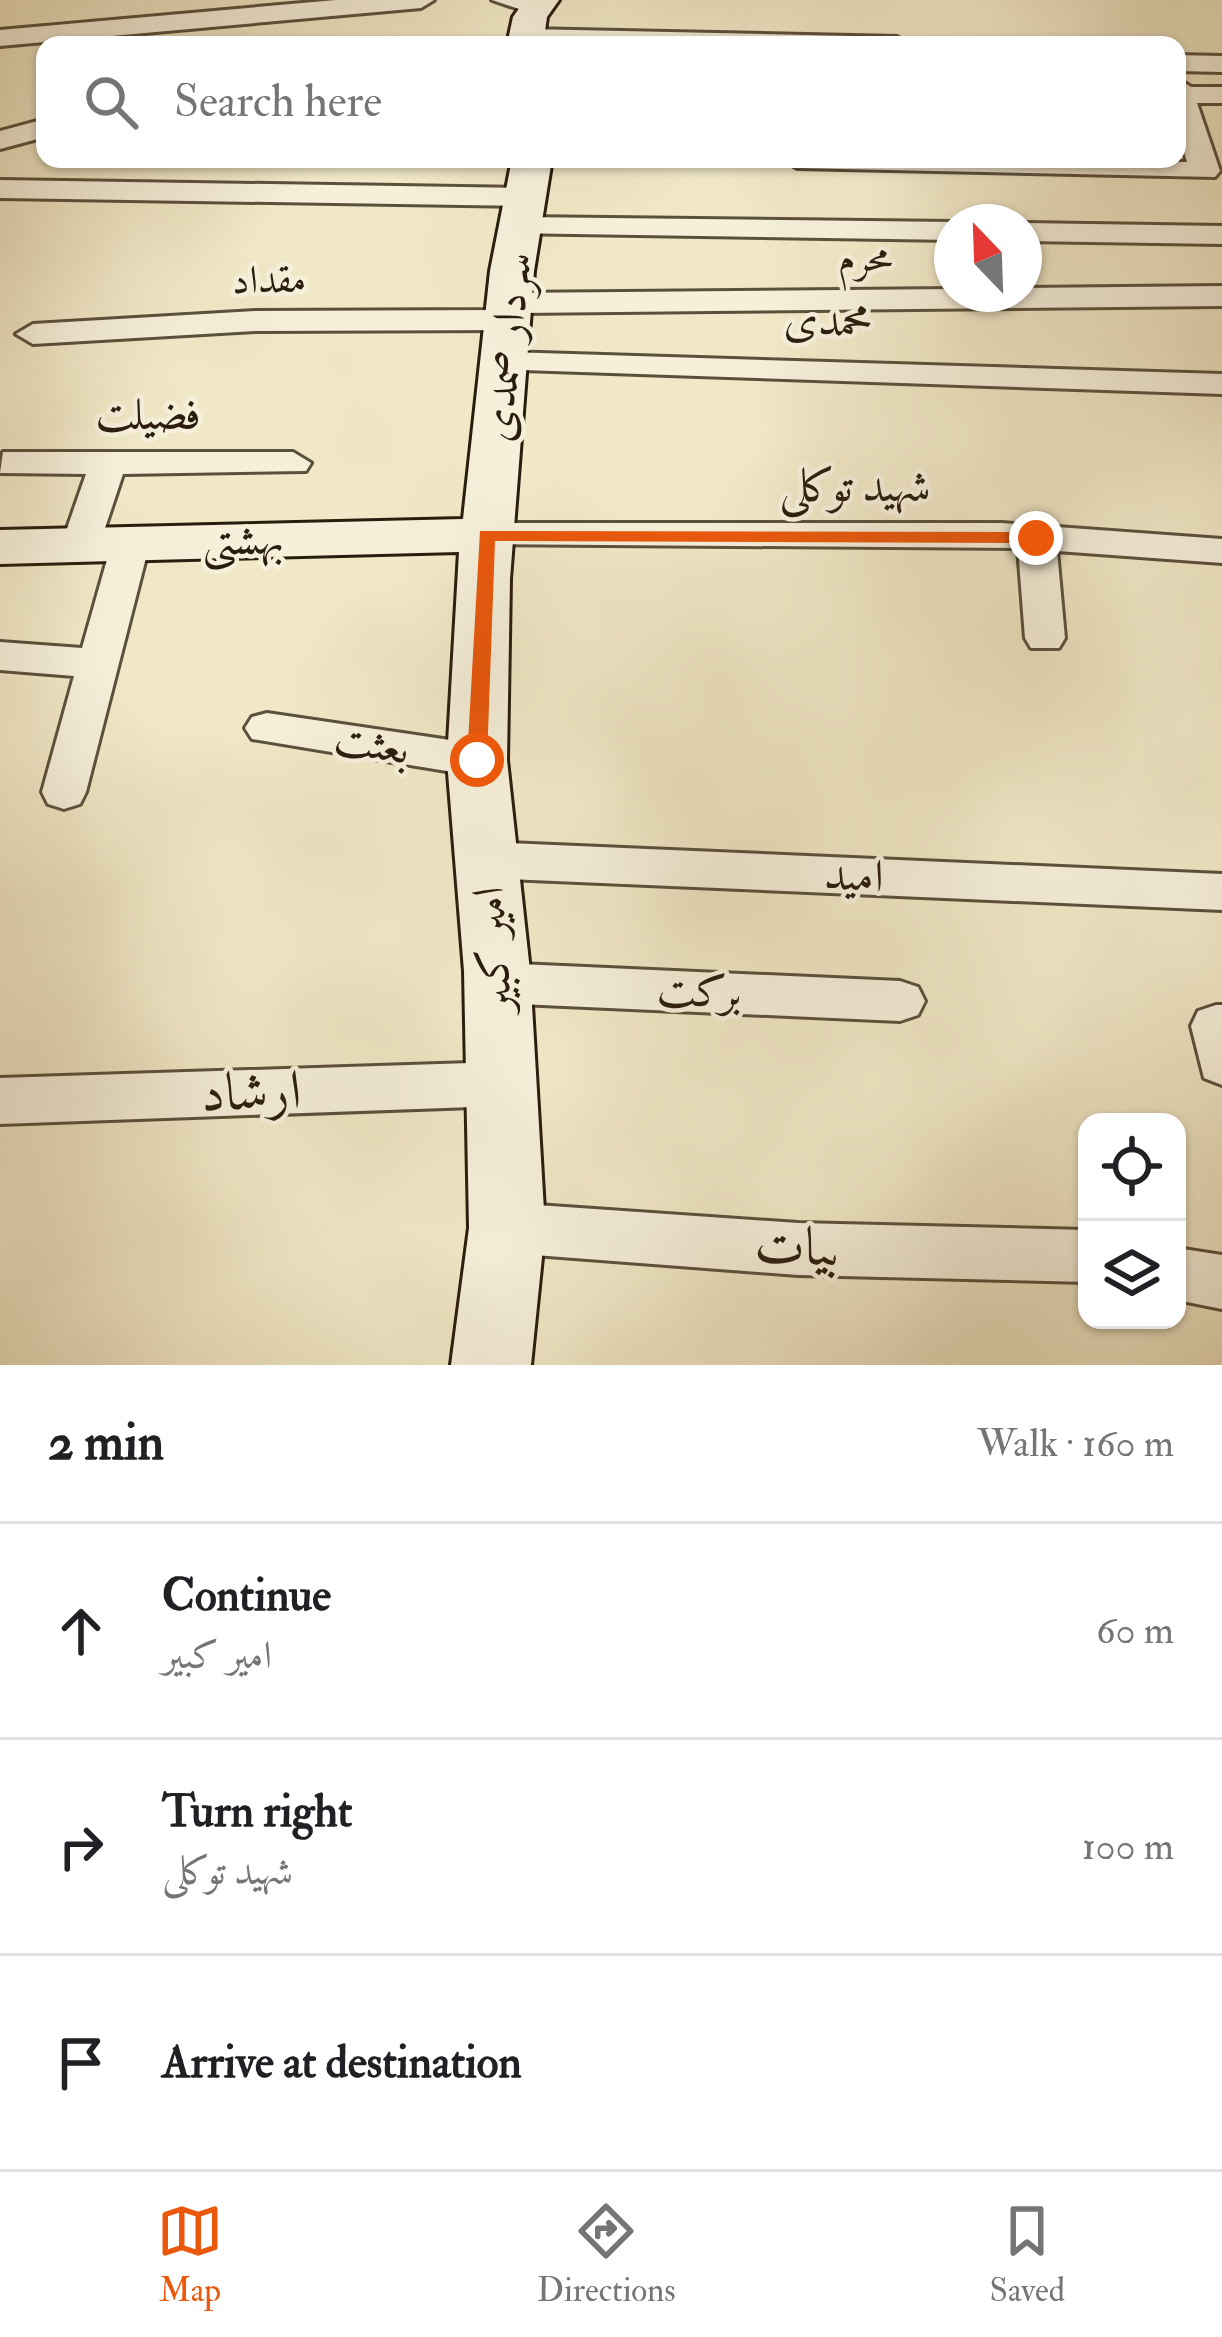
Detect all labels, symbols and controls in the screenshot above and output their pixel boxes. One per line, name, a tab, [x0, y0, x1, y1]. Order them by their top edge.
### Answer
search box	[36, 36, 1186, 168]
icon: search	[78, 69, 144, 135]
text: Search here	[174, 74, 382, 130]
north arrow	[934, 204, 1042, 312]
street label: محرم	[837, 233, 893, 292]
street label: سردار صمدی	[469, 249, 546, 445]
street label: مقداد	[231, 255, 307, 305]
street label: محمدی	[783, 291, 873, 351]
street label: فضیلت	[95, 387, 201, 443]
street label: شهید توکلی	[779, 459, 931, 518]
street label: بهشتی	[201, 511, 285, 572]
route end	[1009, 511, 1063, 565]
street label: بعثت	[330, 710, 414, 778]
route start	[450, 733, 504, 787]
street label: امید	[823, 846, 885, 906]
street label: امیر کبیر	[461, 885, 526, 1019]
street label: برکت	[655, 962, 743, 1022]
street label: ارشاد	[200, 1056, 302, 1128]
map controls	[1078, 1113, 1186, 1329]
button: locate	[1078, 1113, 1186, 1221]
street label: بیات	[753, 1212, 841, 1282]
button: layers	[1078, 1221, 1186, 1329]
text: 2 min	[48, 1411, 164, 1475]
text: Walk · 160 m	[977, 1419, 1174, 1468]
text: Continue	[162, 1568, 331, 1624]
icon: ahead	[48, 1598, 114, 1664]
text: 60 m	[1096, 1606, 1174, 1655]
text: امیر کبیر	[162, 1631, 272, 1680]
text: Turn right	[162, 1784, 352, 1840]
icon: right	[48, 1814, 114, 1880]
text: 100 m	[1082, 1822, 1174, 1871]
text: شهید توکلی	[162, 1847, 293, 1896]
icon: arrive	[48, 2030, 114, 2096]
text: Arrive at destination	[162, 2035, 522, 2091]
tab: Map	[157, 2198, 223, 2311]
tab: Directions	[537, 2198, 676, 2311]
tab: Saved	[990, 2198, 1065, 2311]

